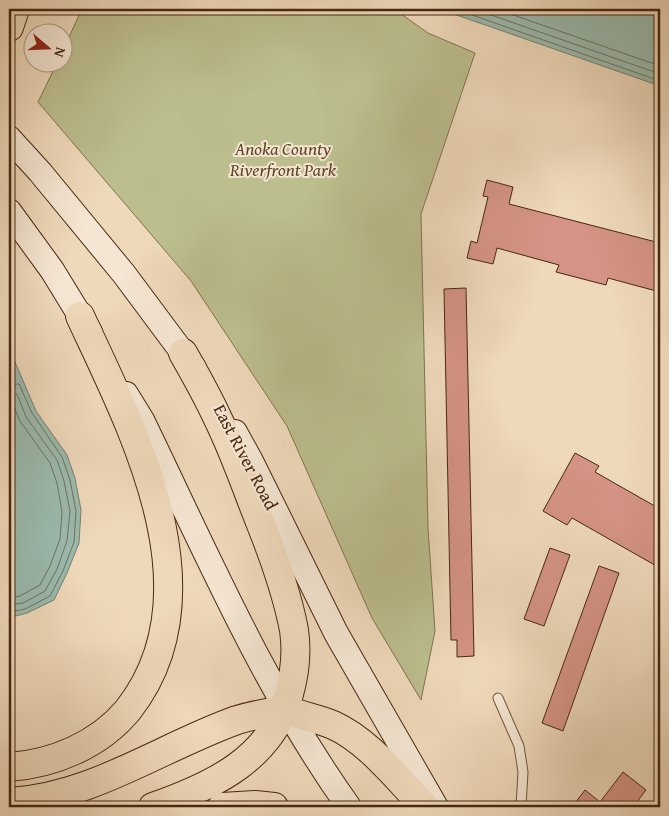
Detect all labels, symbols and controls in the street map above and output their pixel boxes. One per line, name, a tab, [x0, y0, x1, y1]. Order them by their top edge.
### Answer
north arrow	[22, 22, 72, 72]
text: N	[49, 45, 71, 61]
park label: Anoka County Riverfront Park	[229, 135, 337, 183]
street label: East River Road	[207, 399, 285, 515]

